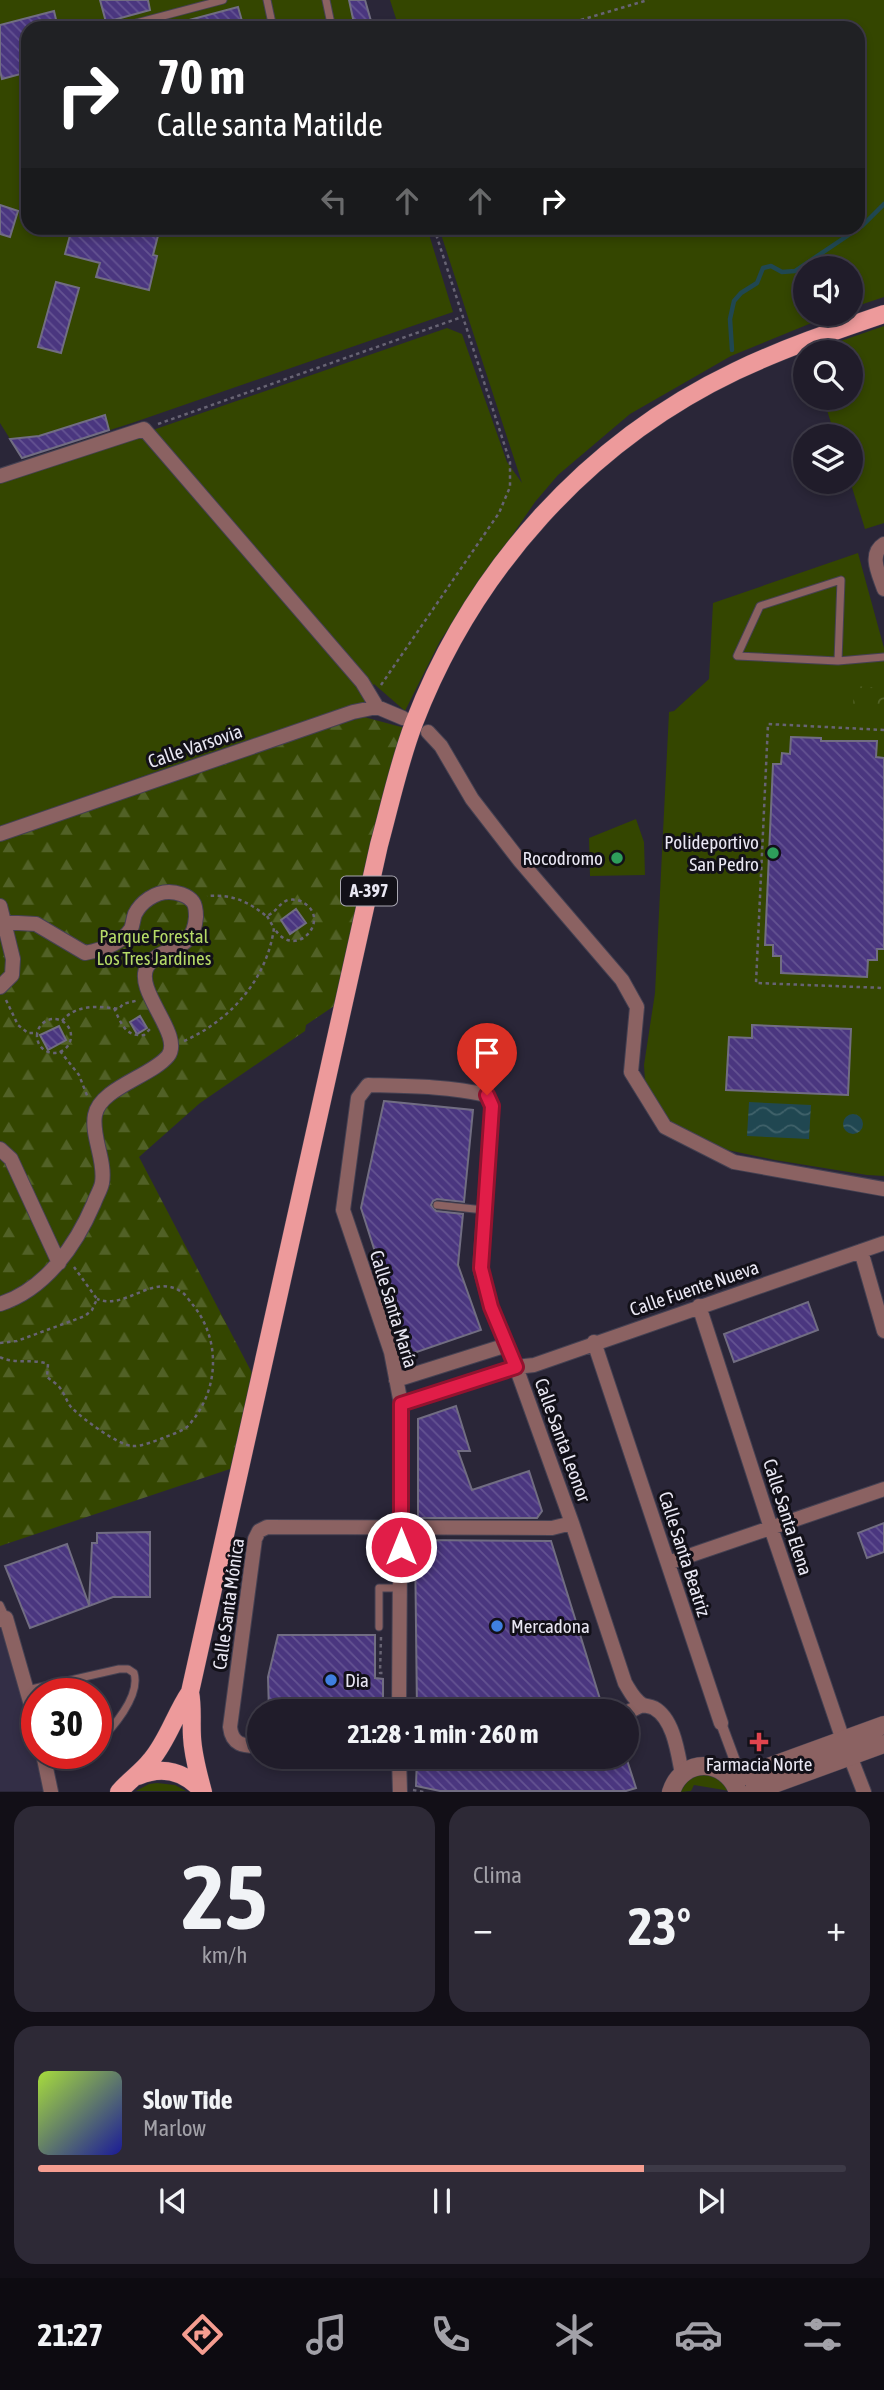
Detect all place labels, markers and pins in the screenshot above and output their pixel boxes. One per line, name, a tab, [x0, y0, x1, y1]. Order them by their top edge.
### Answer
place label: Polideportivo San Pedro	[664, 831, 759, 875]
marker: Polideportivo San Pedro	[765, 845, 781, 861]
place label: Rocodromo	[522, 847, 603, 869]
marker: Rocodromo	[609, 850, 625, 866]
pin	[457, 1023, 517, 1095]
place label: Mercadona	[511, 1615, 590, 1637]
marker: Mercadona	[489, 1618, 505, 1634]
place label: Dia	[345, 1669, 369, 1691]
marker: Dia	[323, 1672, 339, 1688]
marker: Farmacia Norte	[751, 1734, 767, 1750]
place label: Farmacia Norte	[706, 1753, 812, 1775]

